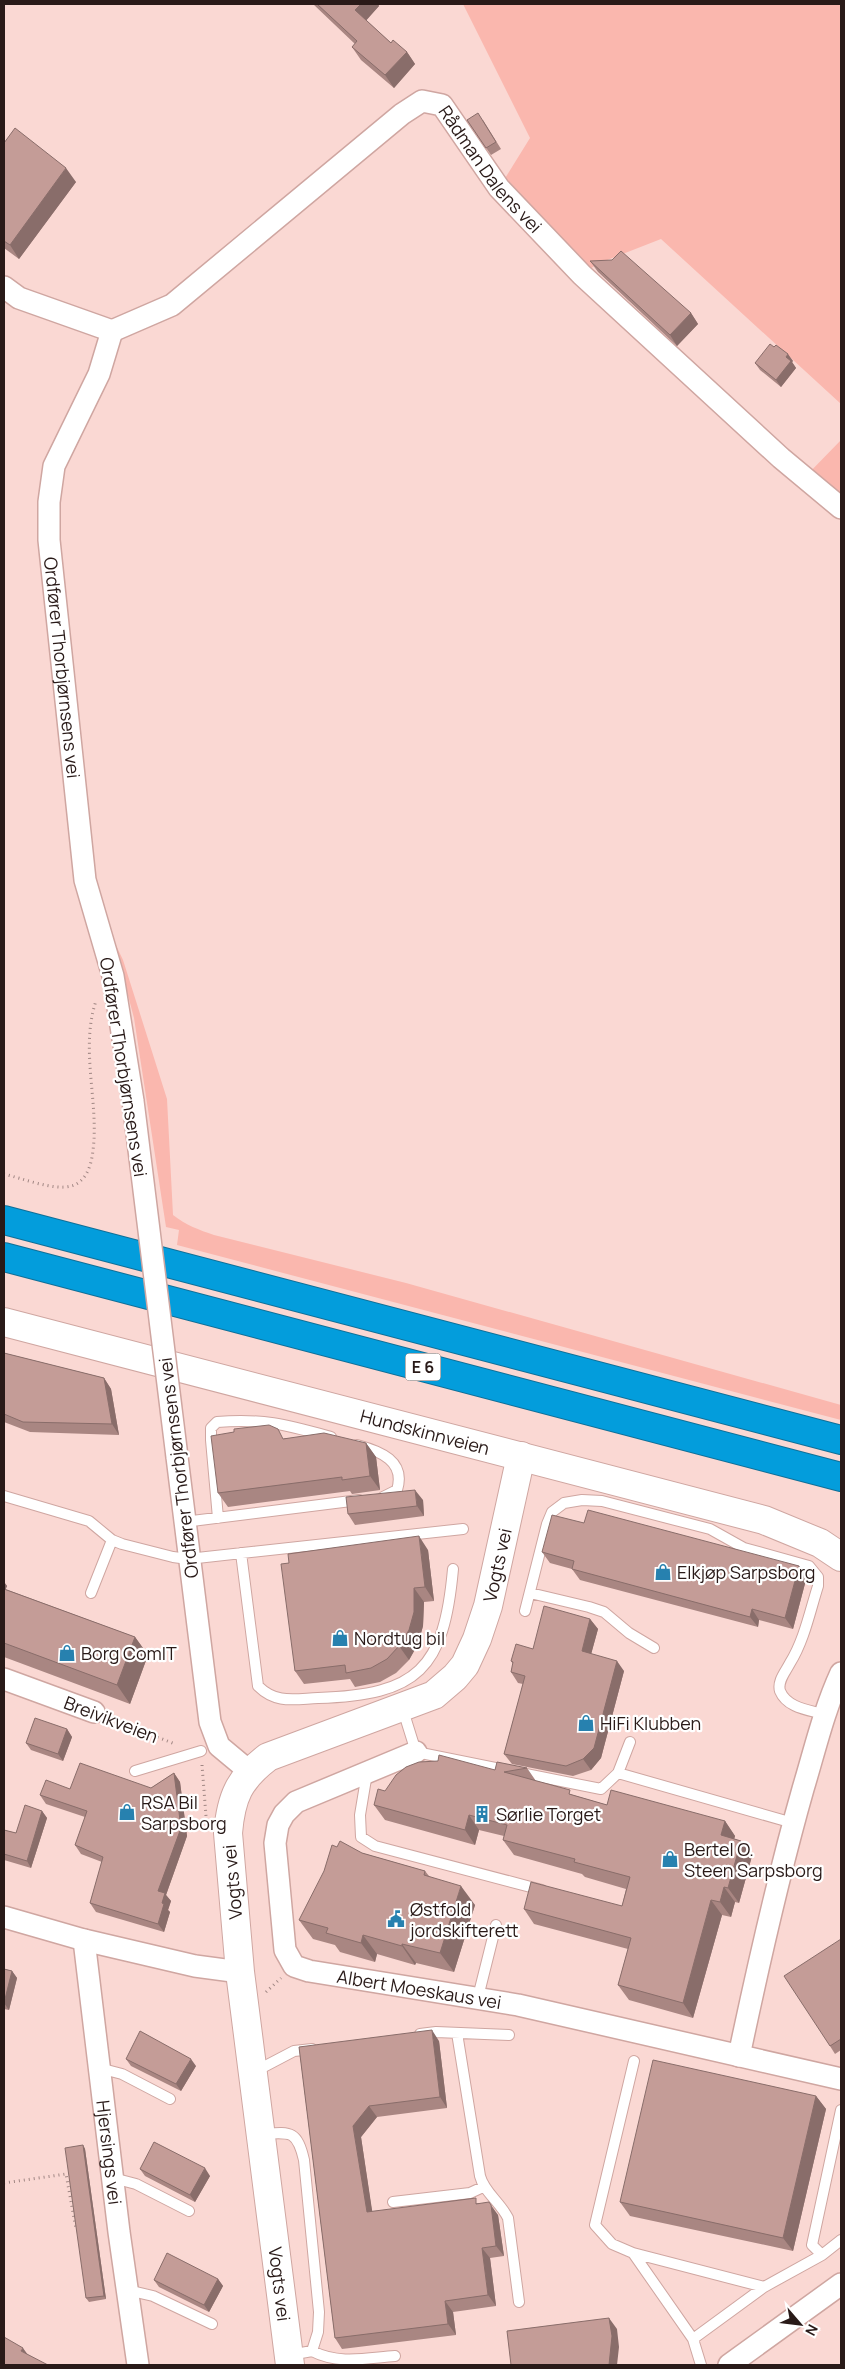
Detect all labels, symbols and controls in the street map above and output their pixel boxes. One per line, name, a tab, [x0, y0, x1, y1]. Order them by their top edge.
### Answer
street label: Rådman Dalens vei	[434, 100, 547, 238]
street label: Ordfører Thorbjørnsens vei	[39, 556, 86, 779]
street label: Ordfører Thorbjørnsens vei	[95, 955, 153, 1179]
road number: E 6	[406, 1354, 440, 1380]
street label: Ordfører Thorbjørnsens vei	[153, 1356, 203, 1580]
street label: Hundskinnveien	[358, 1403, 492, 1460]
street label: Vogts vei	[477, 1526, 517, 1604]
place label: Elkjøp Sarpsborg	[677, 1560, 816, 1584]
shop icon: Elkjøp Sarpsborg	[653, 1562, 673, 1582]
place label: Nordtug bil	[354, 1626, 445, 1650]
shop icon: Nordtug bil	[330, 1628, 350, 1648]
place label: Borg ComIT	[81, 1641, 177, 1665]
shop icon: Borg ComIT	[57, 1643, 77, 1663]
street label: Breivikveien	[61, 1690, 161, 1748]
place label: HiFi Klubben	[600, 1711, 701, 1735]
shop icon: HiFi Klubben	[576, 1713, 596, 1733]
place label: RSA Bil Sarpsborg	[141, 1790, 227, 1835]
shop icon: RSA Bil Sarpsborg	[117, 1802, 137, 1822]
place label: Sørlie Torget	[496, 1802, 601, 1826]
building icon: Sørlie Torget	[472, 1804, 492, 1824]
place label: Bertel O. Steen Sarpsborg	[684, 1837, 823, 1882]
street label: Vogts vei	[217, 1844, 247, 1920]
shop icon: Bertel O. Steen Sarpsborg	[660, 1849, 680, 1869]
place label: Østfold jordskifterett	[409, 1897, 519, 1942]
public building icon: Østfold jordskifterett	[386, 1909, 406, 1929]
street label: Albert Moeskaus vei	[335, 1964, 503, 2014]
street label: Hjersings vei	[91, 2099, 128, 2206]
street label: Vogts vei	[264, 2245, 296, 2323]
north arrow	[775, 2299, 825, 2349]
text: N	[801, 2321, 823, 2339]

